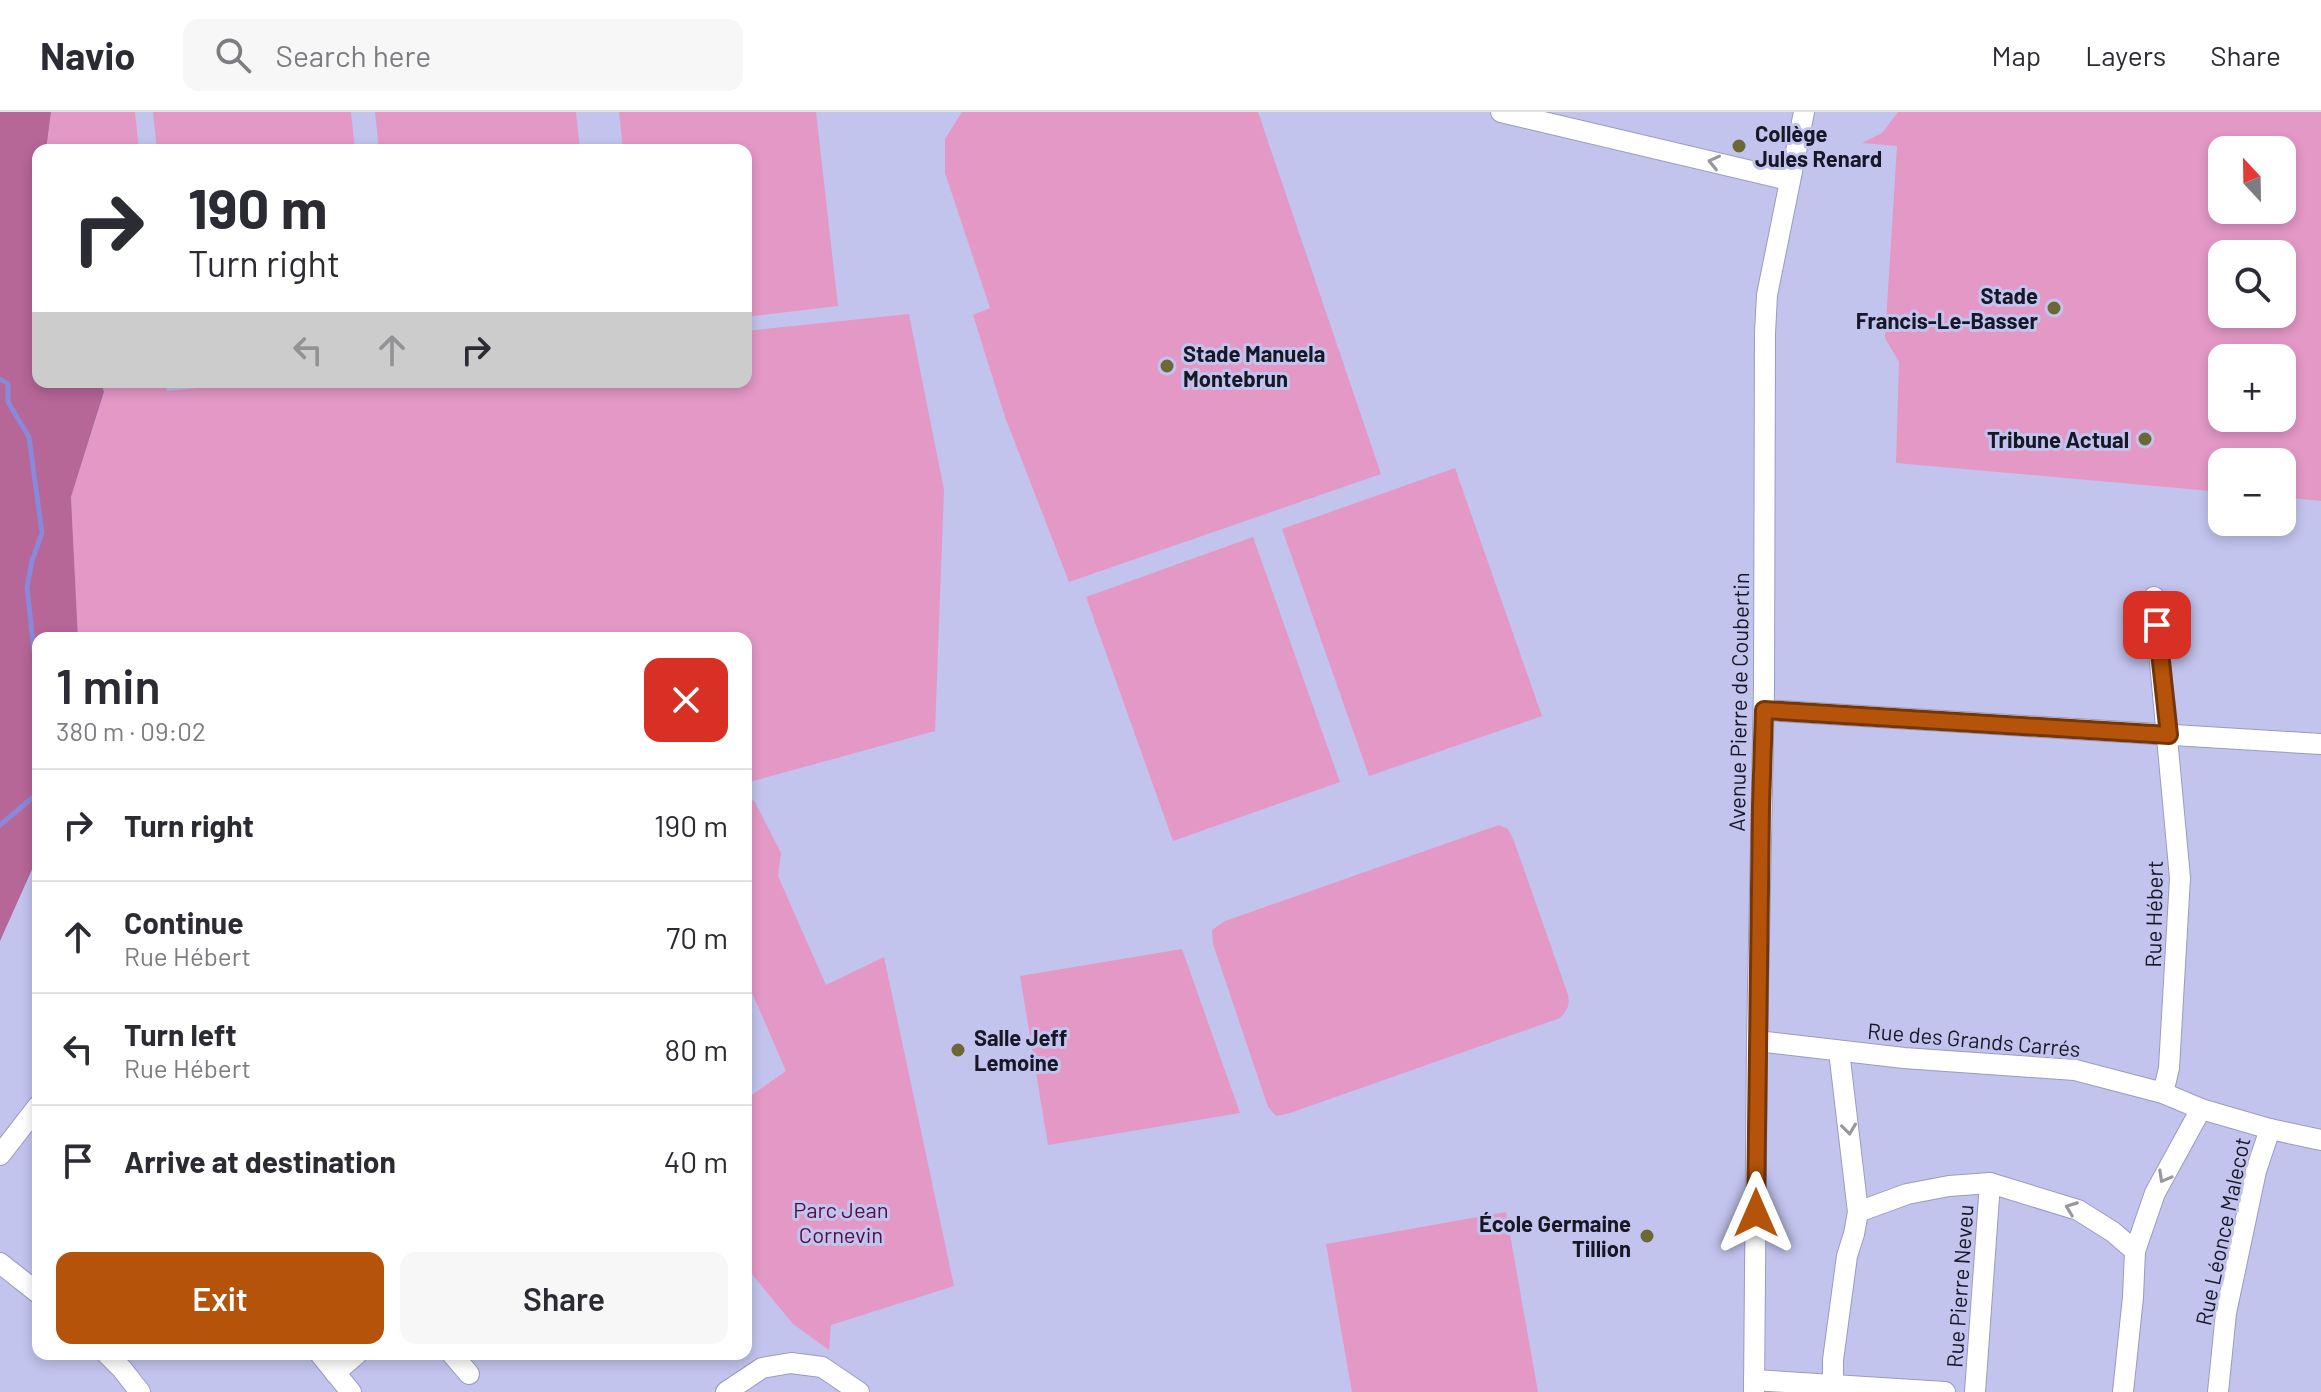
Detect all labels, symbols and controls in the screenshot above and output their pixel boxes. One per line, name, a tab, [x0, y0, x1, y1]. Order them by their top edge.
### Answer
search box	[183, 19, 743, 91]
text: Navio	[40, 32, 135, 78]
icon: search	[211, 33, 255, 77]
text: Search here	[275, 37, 431, 73]
text: Map	[1991, 38, 2041, 72]
text: Layers	[2085, 38, 2166, 72]
text: Share	[2210, 38, 2281, 72]
place label: Collège Jules Renard	[1755, 120, 1882, 171]
north arrow	[2208, 136, 2296, 224]
map controls	[2208, 136, 2296, 536]
marker: Collège Jules Renard	[1730, 137, 1748, 155]
one-way arrow	[1707, 154, 1721, 171]
text: 190 m	[188, 173, 327, 240]
icon: right	[56, 176, 160, 280]
button: search	[2208, 240, 2296, 328]
text: Turn right	[188, 241, 340, 284]
place label: Stade Francis-Le-Basser	[1856, 282, 2039, 333]
marker: Stade Francis-Le-Basser	[2045, 299, 2063, 317]
icon: left	[286, 328, 330, 372]
icon: ahead	[370, 328, 414, 372]
icon: right	[454, 328, 498, 372]
place label: Stade Manuela Montebrun	[1183, 340, 1325, 391]
button: +	[2208, 344, 2296, 432]
marker: Stade Manuela Montebrun	[1158, 357, 1176, 375]
place label: Tribune Actual	[1987, 426, 2129, 452]
marker: Tribune Actual	[2136, 430, 2154, 448]
button: −	[2208, 448, 2296, 536]
street label: Avenue Pierre de Coubertin	[1723, 572, 1753, 832]
pin	[2123, 591, 2191, 659]
icon: arrive	[2135, 603, 2179, 647]
text: 1 min	[56, 656, 161, 714]
button: close	[644, 658, 728, 742]
text: 380 m · 09:02	[56, 715, 206, 746]
icon: right	[56, 803, 100, 847]
text: Turn right	[124, 807, 254, 843]
text: 190 m	[654, 807, 728, 843]
street label: Rue Hébert	[2139, 860, 2167, 968]
text: Continue	[124, 904, 244, 940]
icon: ahead	[56, 915, 100, 959]
text: 70 m	[666, 919, 728, 955]
text: Rue Hébert	[124, 940, 251, 971]
text: Turn left	[124, 1016, 237, 1052]
street label: Rue des Grands Carrés	[1866, 1017, 2082, 1061]
place label: Salle Jeff Lemoine	[974, 1024, 1067, 1075]
icon: left	[56, 1027, 100, 1071]
text: 80 m	[665, 1031, 728, 1067]
marker: Salle Jeff Lemoine	[949, 1041, 967, 1059]
text: Rue Hébert	[124, 1052, 251, 1083]
one-way arrow	[1840, 1123, 1857, 1136]
street label: Rue Léonce Malecot	[2189, 1134, 2255, 1328]
icon: arrive	[56, 1139, 100, 1183]
text: Arrive at destination	[124, 1143, 396, 1179]
text: 40 m	[664, 1143, 728, 1179]
one-way arrow	[2158, 1169, 2173, 1184]
position arrow	[1714, 1171, 1798, 1255]
park label: Parc Jean Cornevin	[793, 1196, 889, 1247]
one-way arrow	[2065, 1202, 2079, 1218]
street label: Rue Pierre Neveu	[1940, 1203, 1978, 1369]
place label: École Germaine Tillion	[1479, 1210, 1631, 1261]
marker: École Germaine Tillion	[1638, 1227, 1656, 1245]
button: Exit	[56, 1252, 384, 1344]
button: Share	[400, 1252, 728, 1344]

